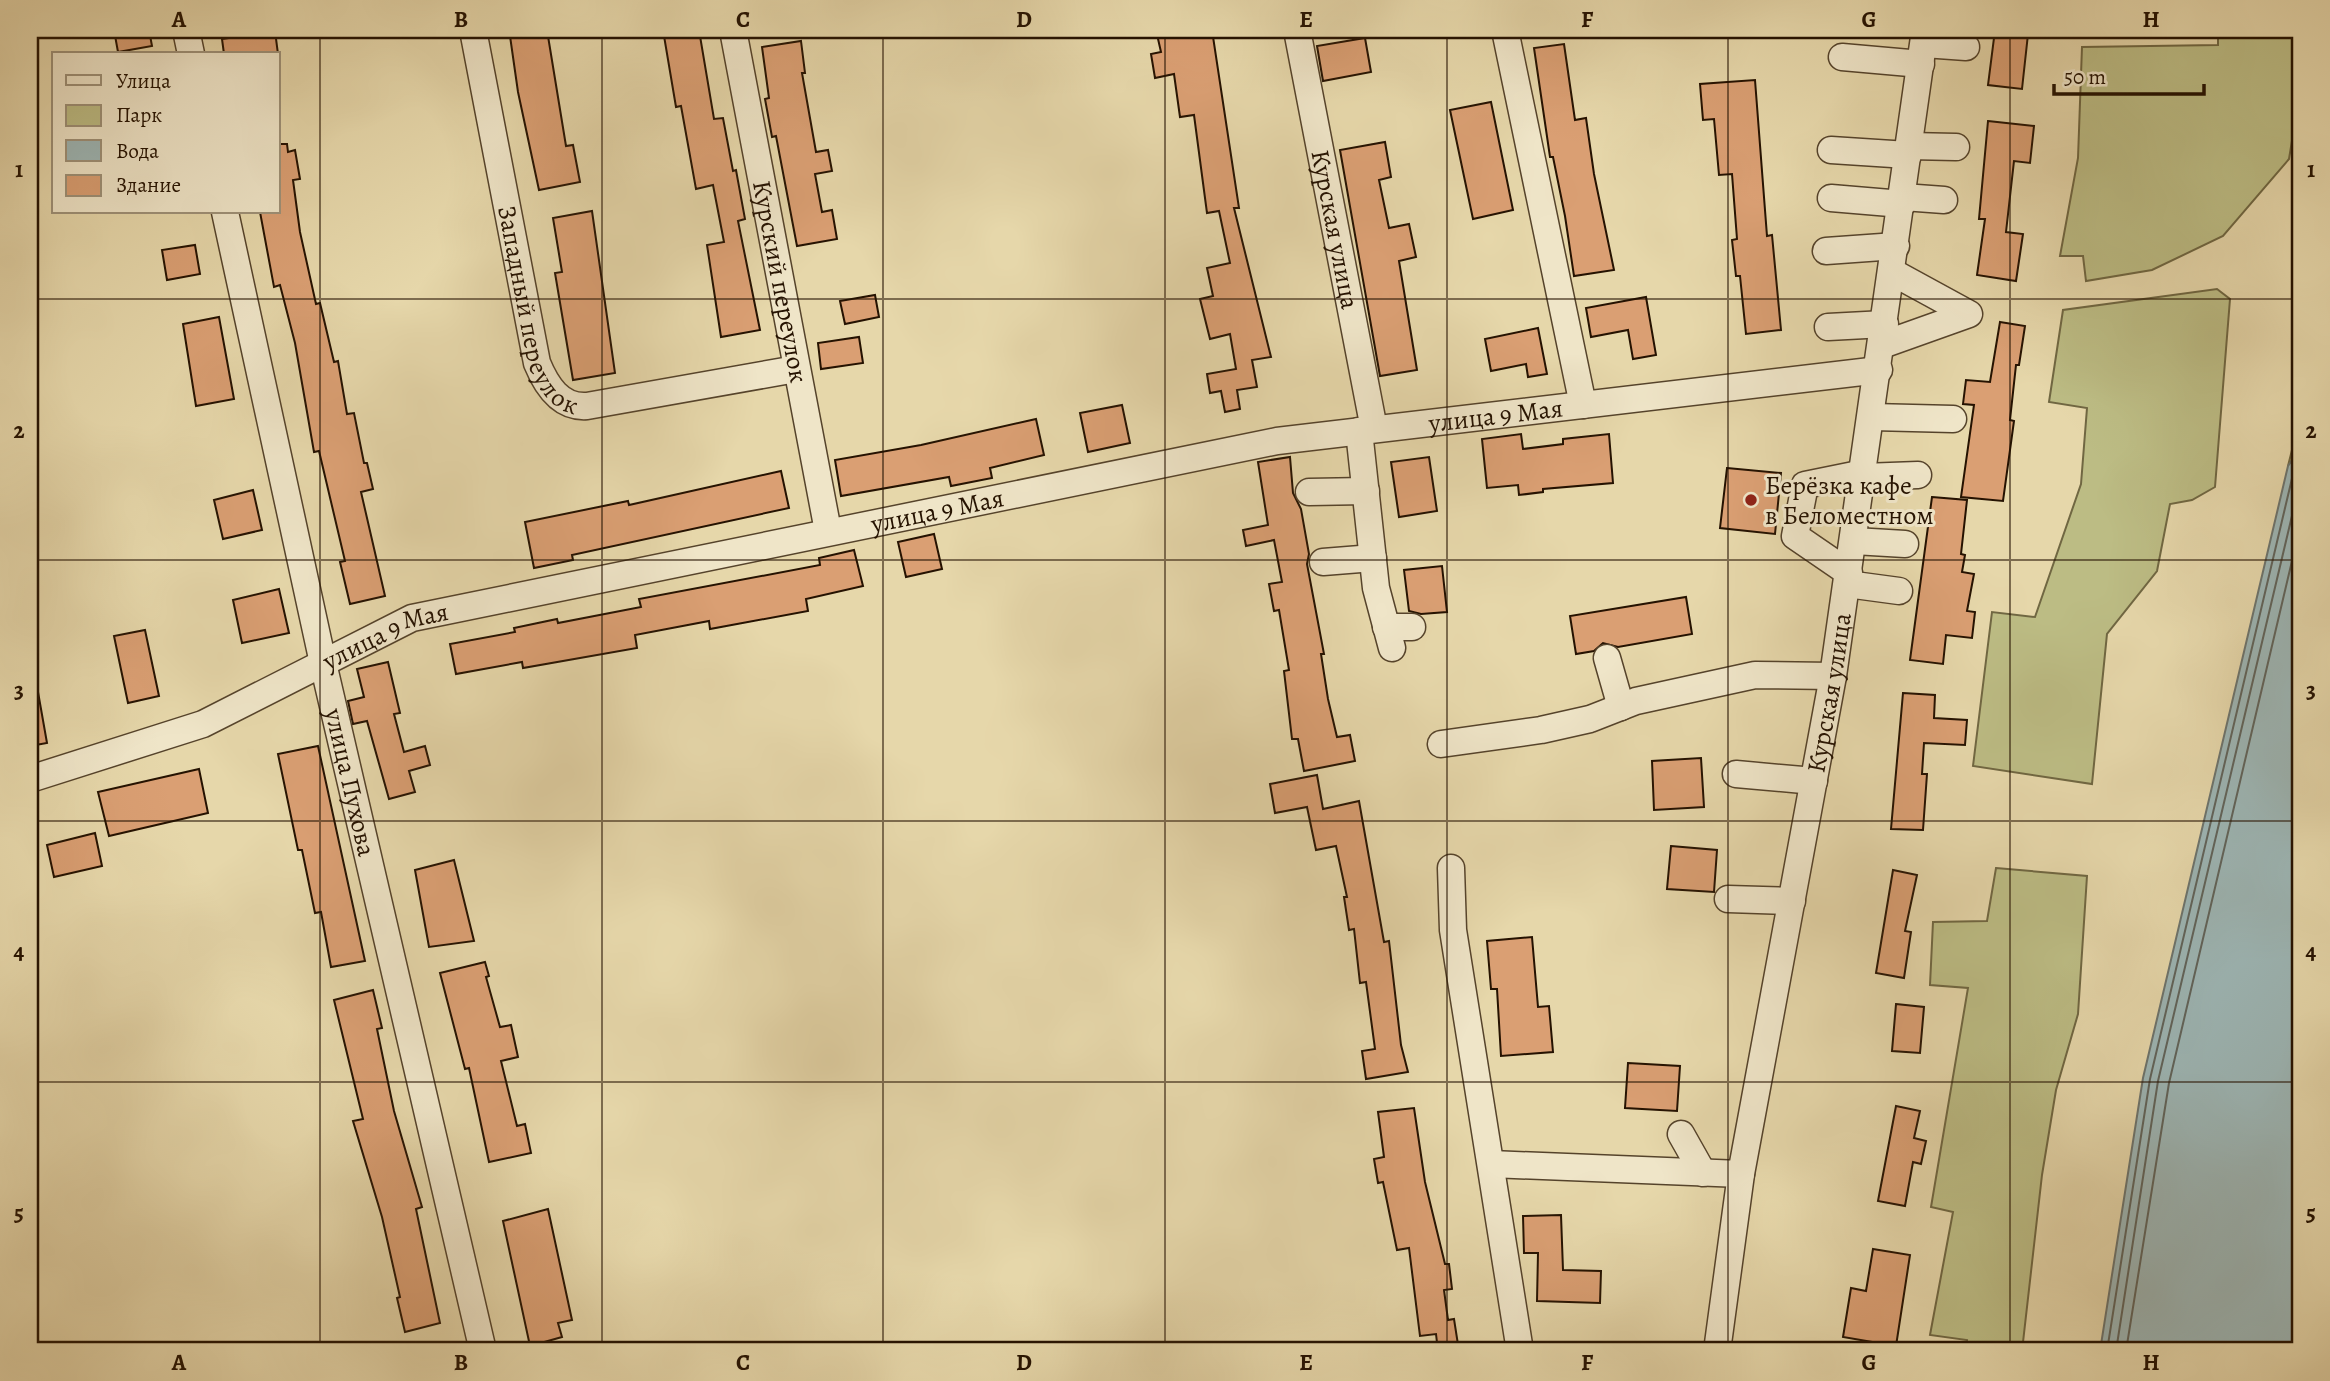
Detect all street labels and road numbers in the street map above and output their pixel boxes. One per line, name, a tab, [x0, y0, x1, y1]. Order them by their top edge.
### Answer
street label: Курская улица	[1303, 147, 1368, 312]
street label: Курский переулок	[744, 177, 817, 386]
street label: Западный переулок	[490, 203, 583, 423]
street label: улица 9 Мая	[1426, 390, 1565, 441]
street label: улица 9 Мая	[867, 480, 1007, 541]
street label: улица 9 Мая	[315, 594, 451, 679]
street label: Курская улица	[1798, 610, 1859, 775]
street label: улица Пухова	[316, 704, 385, 860]

